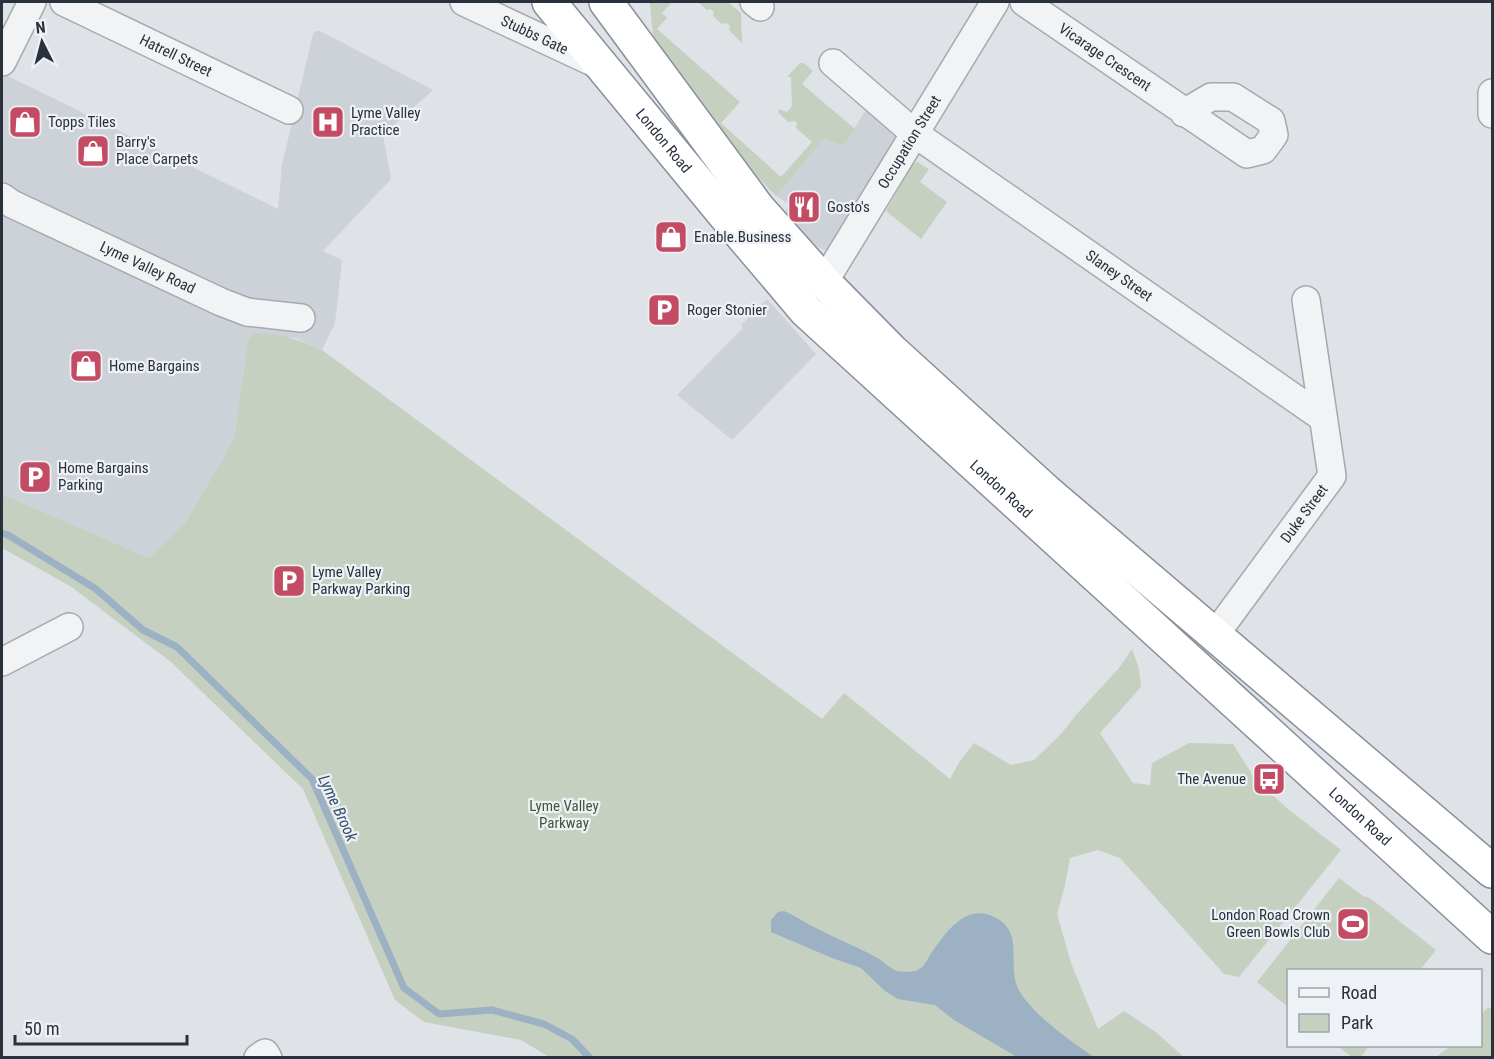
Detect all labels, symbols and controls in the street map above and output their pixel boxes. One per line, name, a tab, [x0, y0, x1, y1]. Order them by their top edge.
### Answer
north arrow	[12, 12, 72, 72]
street label: Stubbs Gate	[498, 12, 571, 58]
text: N	[35, 18, 46, 38]
street label: Vicarage Crescent	[1055, 19, 1155, 95]
street label: Hatrell Street	[137, 31, 215, 81]
street label: Occupation Street	[874, 92, 945, 192]
shop icon: Topps Tiles	[7, 104, 43, 140]
hospital icon: Lyme Valley Practice	[310, 104, 346, 140]
place label: Lyme Valley Practice	[351, 104, 421, 139]
street label: London Road	[632, 105, 695, 177]
place label: Topps Tiles	[48, 113, 116, 131]
shop icon: Barry's Place Carpets	[75, 133, 111, 169]
place label: Barry's Place Carpets	[116, 133, 198, 168]
restaurant icon: Gosto's	[786, 189, 822, 225]
place label: Gosto's	[827, 198, 870, 216]
shop icon: Enable.Business	[653, 219, 689, 255]
place label: Enable.Business	[694, 228, 792, 246]
street label: Lyme Valley Road	[97, 238, 198, 298]
street label: Slaney Street	[1082, 246, 1156, 305]
parking icon: Roger Stonier	[646, 292, 682, 328]
place label: Roger Stonier	[687, 301, 767, 319]
shop icon: Home Bargains	[68, 348, 104, 384]
place label: Home Bargains	[109, 357, 200, 375]
street label: London Road	[966, 456, 1036, 522]
parking icon: Home Bargains Parking	[17, 459, 53, 495]
place label: Home Bargains Parking	[58, 459, 149, 494]
street label: Duke Street	[1277, 481, 1332, 546]
parking icon: Lyme Valley Parkway Parking	[271, 563, 307, 599]
place label: Lyme Valley Parkway Parking	[312, 563, 410, 598]
bus stop icon: The Avenue	[1251, 761, 1287, 797]
place label: The Avenue	[1177, 770, 1246, 788]
water label: Lyme Brook	[314, 772, 362, 845]
street label: London Road	[1325, 784, 1395, 849]
park label: Lyme Valley Parkway	[529, 797, 599, 832]
place label: London Road Crown Green Bowls Club	[1211, 906, 1330, 941]
sports icon: London Road Crown Green Bowls Club	[1335, 906, 1371, 942]
legend	[1287, 969, 1482, 1047]
text: Road	[1341, 982, 1377, 1003]
scale bar	[15, 1008, 188, 1046]
text: Park	[1341, 1012, 1373, 1033]
text: 50 m	[24, 1018, 59, 1039]

